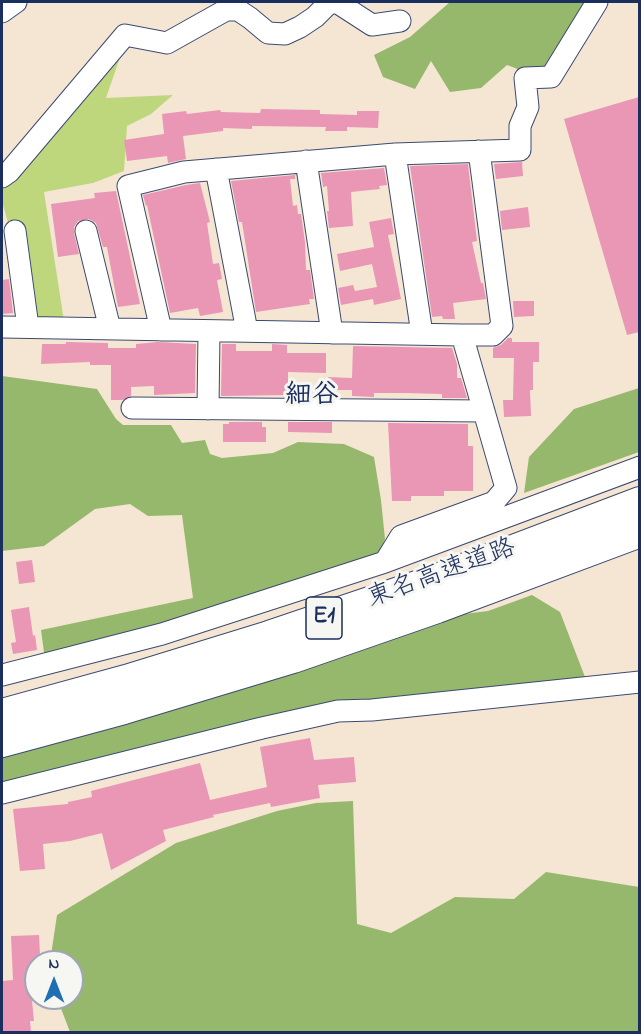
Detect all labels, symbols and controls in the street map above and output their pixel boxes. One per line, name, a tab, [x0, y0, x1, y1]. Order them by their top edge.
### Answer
district label: 細谷	[285, 382, 339, 414]
street label: 東名高速道路	[363, 534, 521, 616]
road number: E1	[306, 597, 342, 639]
north arrow	[24, 950, 84, 1010]
text: N	[49, 952, 59, 976]

